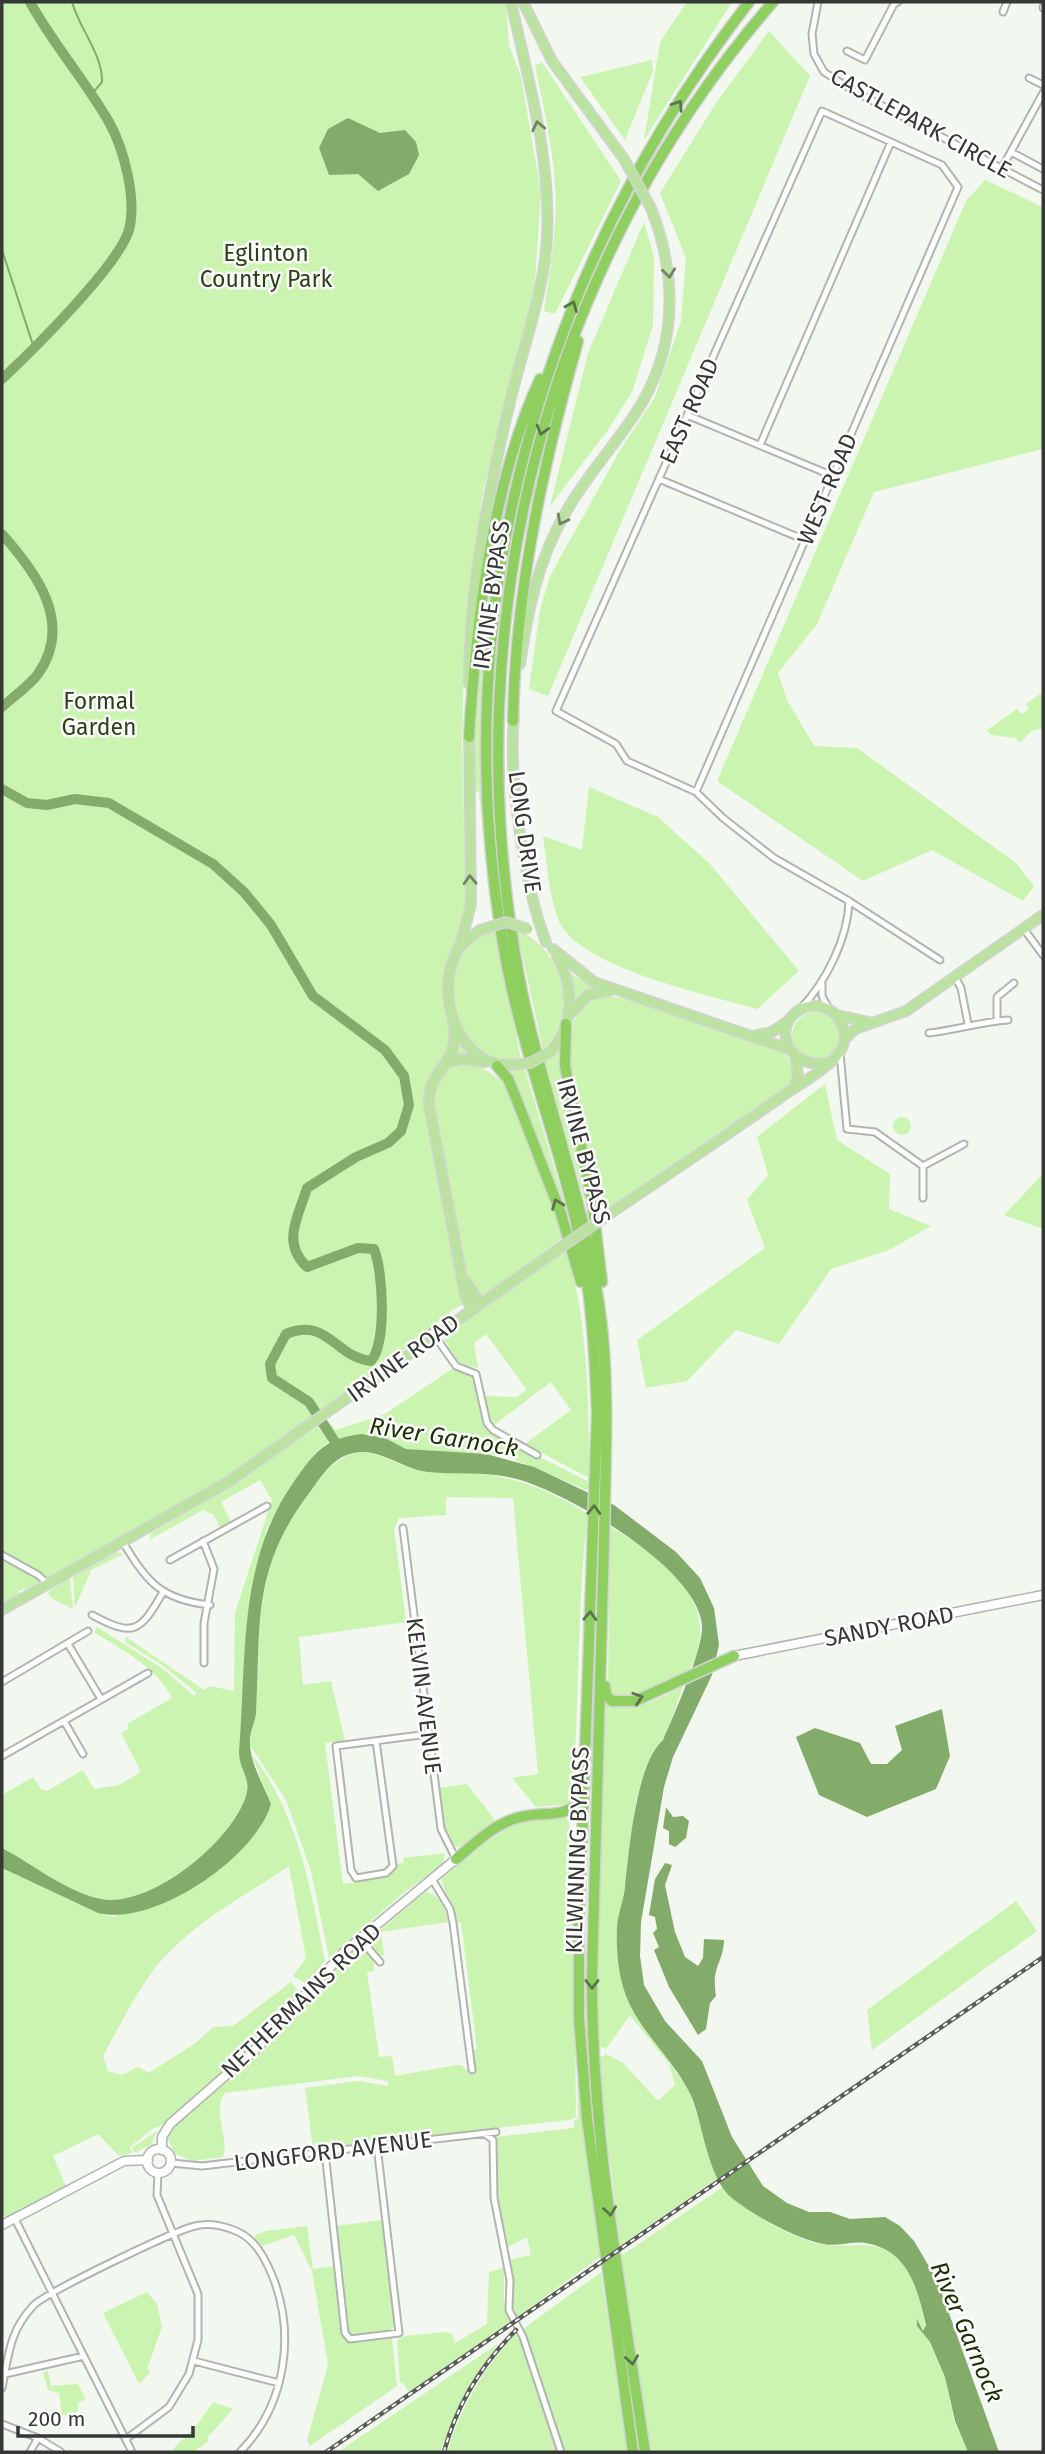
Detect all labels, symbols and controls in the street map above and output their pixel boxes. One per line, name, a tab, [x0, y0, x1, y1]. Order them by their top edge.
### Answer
street label: CASTLEPARK CIRCLE	[826, 62, 1016, 184]
one-way arrow	[670, 100, 682, 113]
one-way arrow	[531, 120, 546, 132]
park label: Eglinton Country Park	[200, 239, 333, 293]
one-way arrow	[661, 268, 676, 279]
one-way arrow	[564, 301, 578, 313]
street label: EAST ROAD	[653, 354, 725, 468]
one-way arrow	[535, 424, 550, 436]
street label: WEST ROAD	[791, 429, 863, 549]
one-way arrow	[557, 513, 570, 525]
street label: IRVINE BYPASS	[467, 519, 515, 671]
park label: Formal Garden	[62, 687, 136, 741]
street label: LONG DRIVE	[503, 769, 547, 895]
one-way arrow	[463, 874, 478, 885]
street label: IRVINE BYPASS	[551, 1075, 617, 1227]
one-way arrow	[552, 1198, 566, 1210]
street label: IRVINE ROAD	[342, 1308, 464, 1408]
water label: River Garnock	[368, 1411, 520, 1463]
one-way arrow	[586, 1504, 601, 1515]
street label: SANDY ROAD	[822, 1600, 956, 1652]
one-way arrow	[582, 1610, 597, 1621]
street label: KELVIN AVENUE	[400, 1616, 448, 1776]
one-way arrow	[632, 1692, 644, 1707]
street label: KILWINNING BYPASS	[559, 1746, 595, 1954]
street label: NETHERMAINS ROAD	[215, 1917, 387, 2083]
one-way arrow	[584, 1980, 600, 1990]
street label: LONGFORD AVENUE	[232, 2125, 434, 2177]
one-way arrow	[603, 2205, 618, 2217]
water label: River Garnock	[925, 2257, 1009, 2407]
one-way arrow	[624, 2354, 639, 2366]
scale bar	[18, 2394, 192, 2438]
text: 200 m	[28, 2406, 85, 2432]

